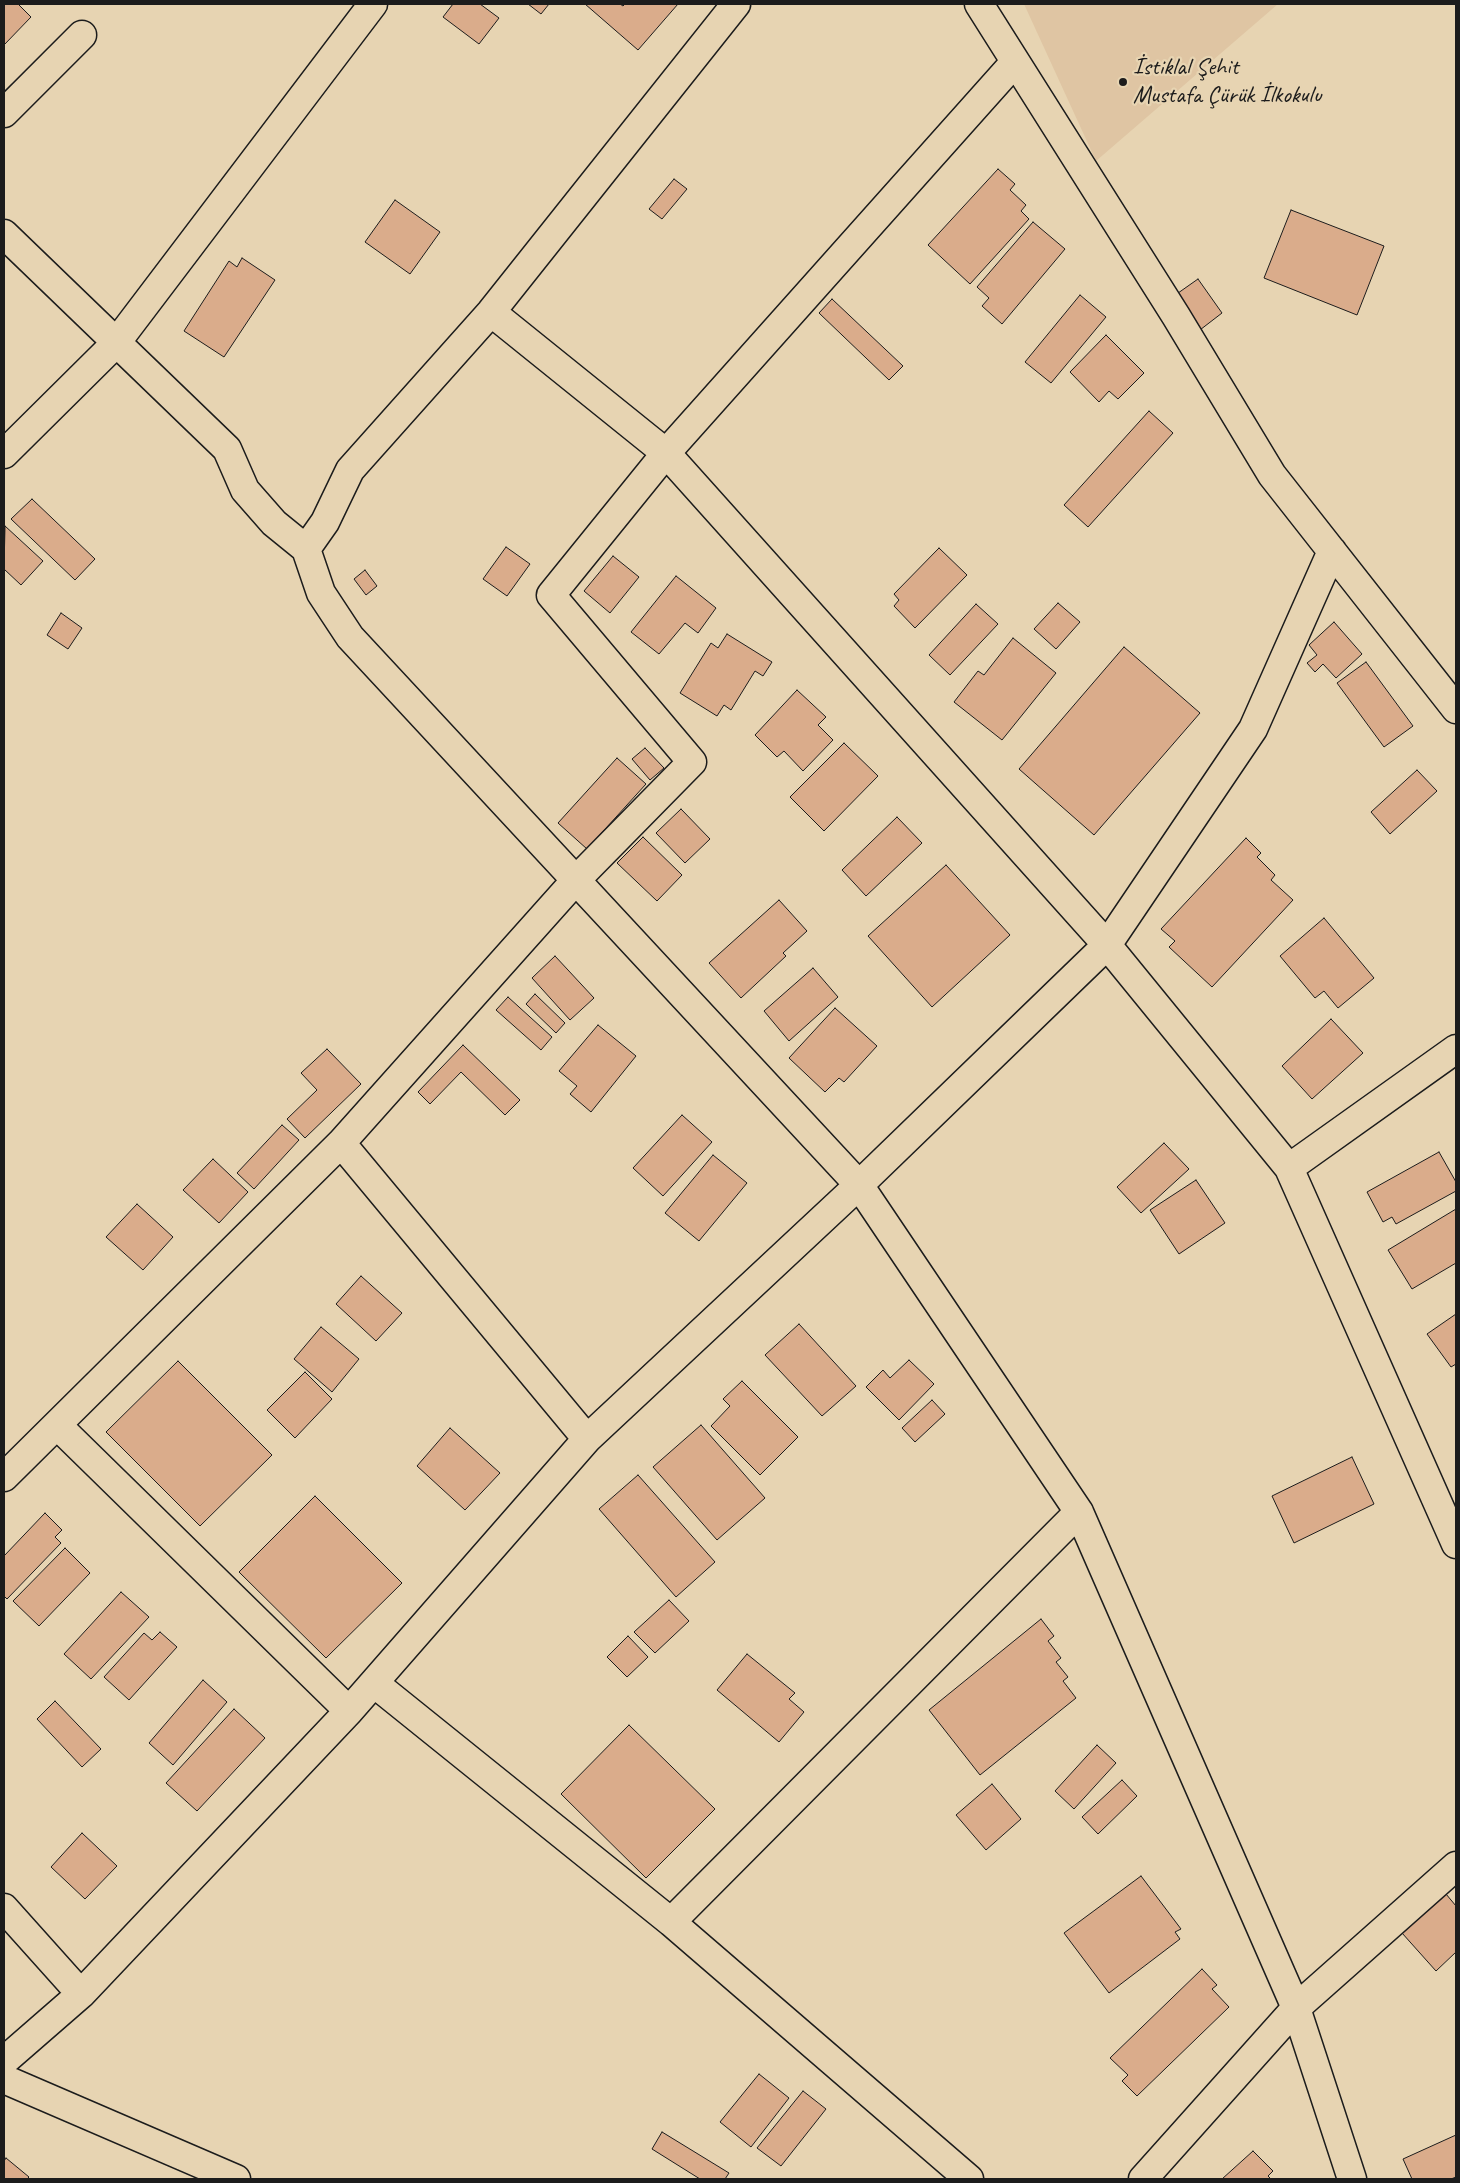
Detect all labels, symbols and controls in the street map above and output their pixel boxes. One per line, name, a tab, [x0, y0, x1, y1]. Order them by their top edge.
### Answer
place label: İstiklal Şehit Mustafa Çürük İlkokulu	[1133, 54, 1321, 110]
marker: İstiklal Şehit Mustafa Çürük İlkokulu	[1117, 76, 1129, 88]

